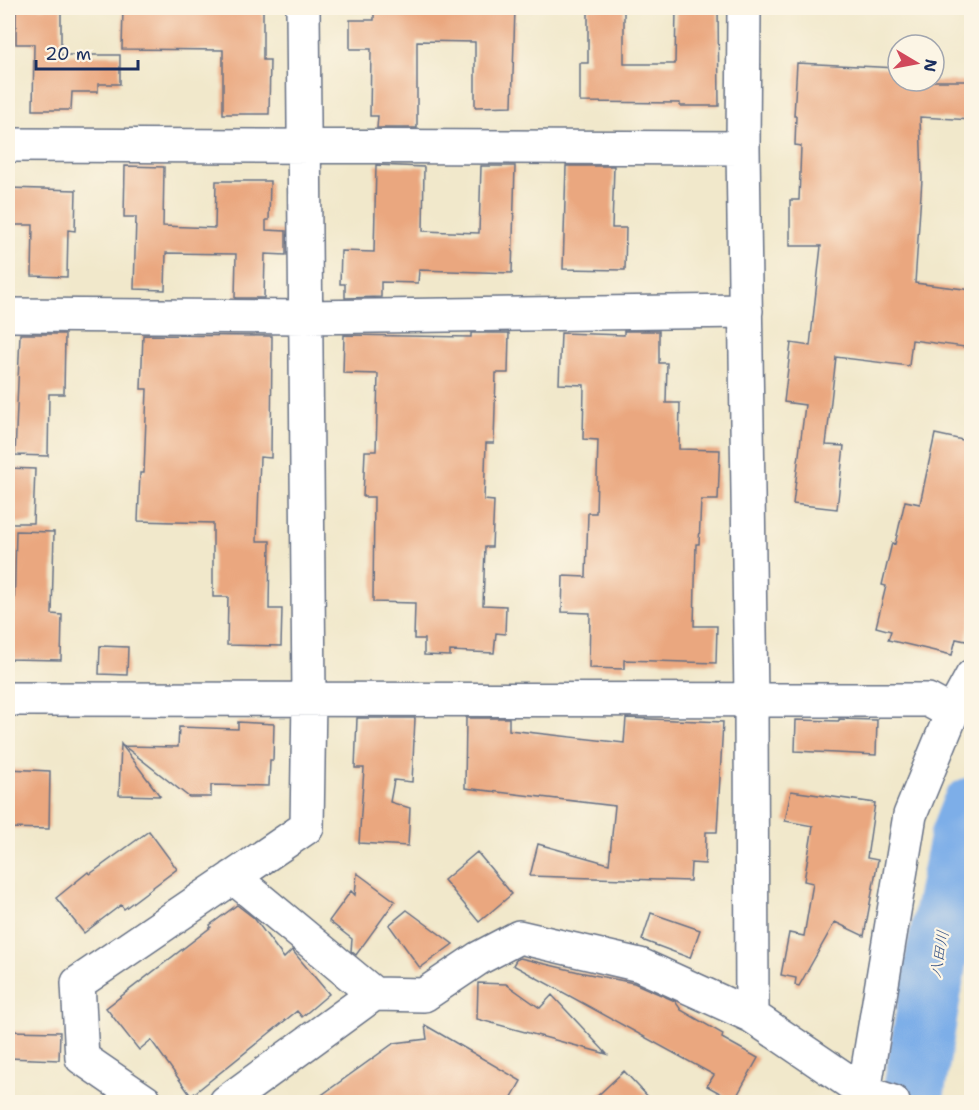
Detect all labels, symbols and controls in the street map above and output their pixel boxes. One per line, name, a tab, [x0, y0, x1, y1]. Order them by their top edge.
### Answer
scale bar	[36, 33, 138, 71]
north arrow	[886, 33, 946, 93]
text: 20 m	[45, 42, 91, 66]
text: N	[919, 57, 942, 74]
water label: 八田川	[924, 929, 954, 979]

